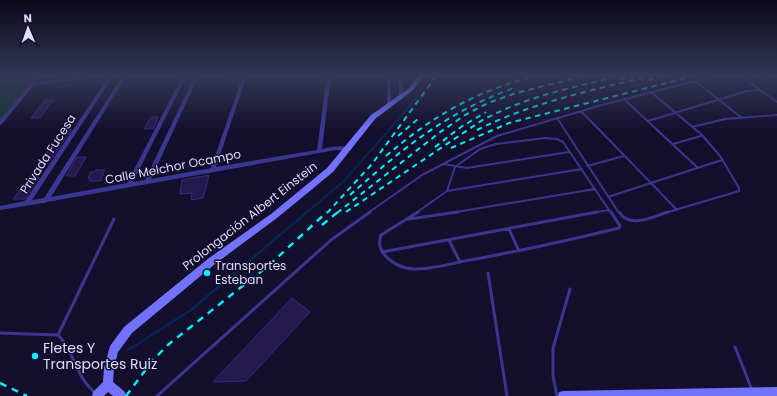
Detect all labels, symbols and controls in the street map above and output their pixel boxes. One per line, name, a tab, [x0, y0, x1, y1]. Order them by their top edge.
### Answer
north arrow	[8, 8, 48, 48]
text: N	[23, 10, 32, 26]
street label: Privada Fucesa	[16, 111, 80, 197]
street label: Calle Melchor Ocampo	[104, 145, 243, 188]
street label: Prolongación Albert Einstein	[179, 158, 321, 274]
place label: Transportes Esteban	[215, 257, 286, 288]
marker: Transportes Esteban	[202, 268, 212, 278]
place label: Fletes Y Transportes Ruiz	[43, 338, 157, 374]
marker: Fletes Y Transportes Ruiz	[30, 351, 40, 361]

